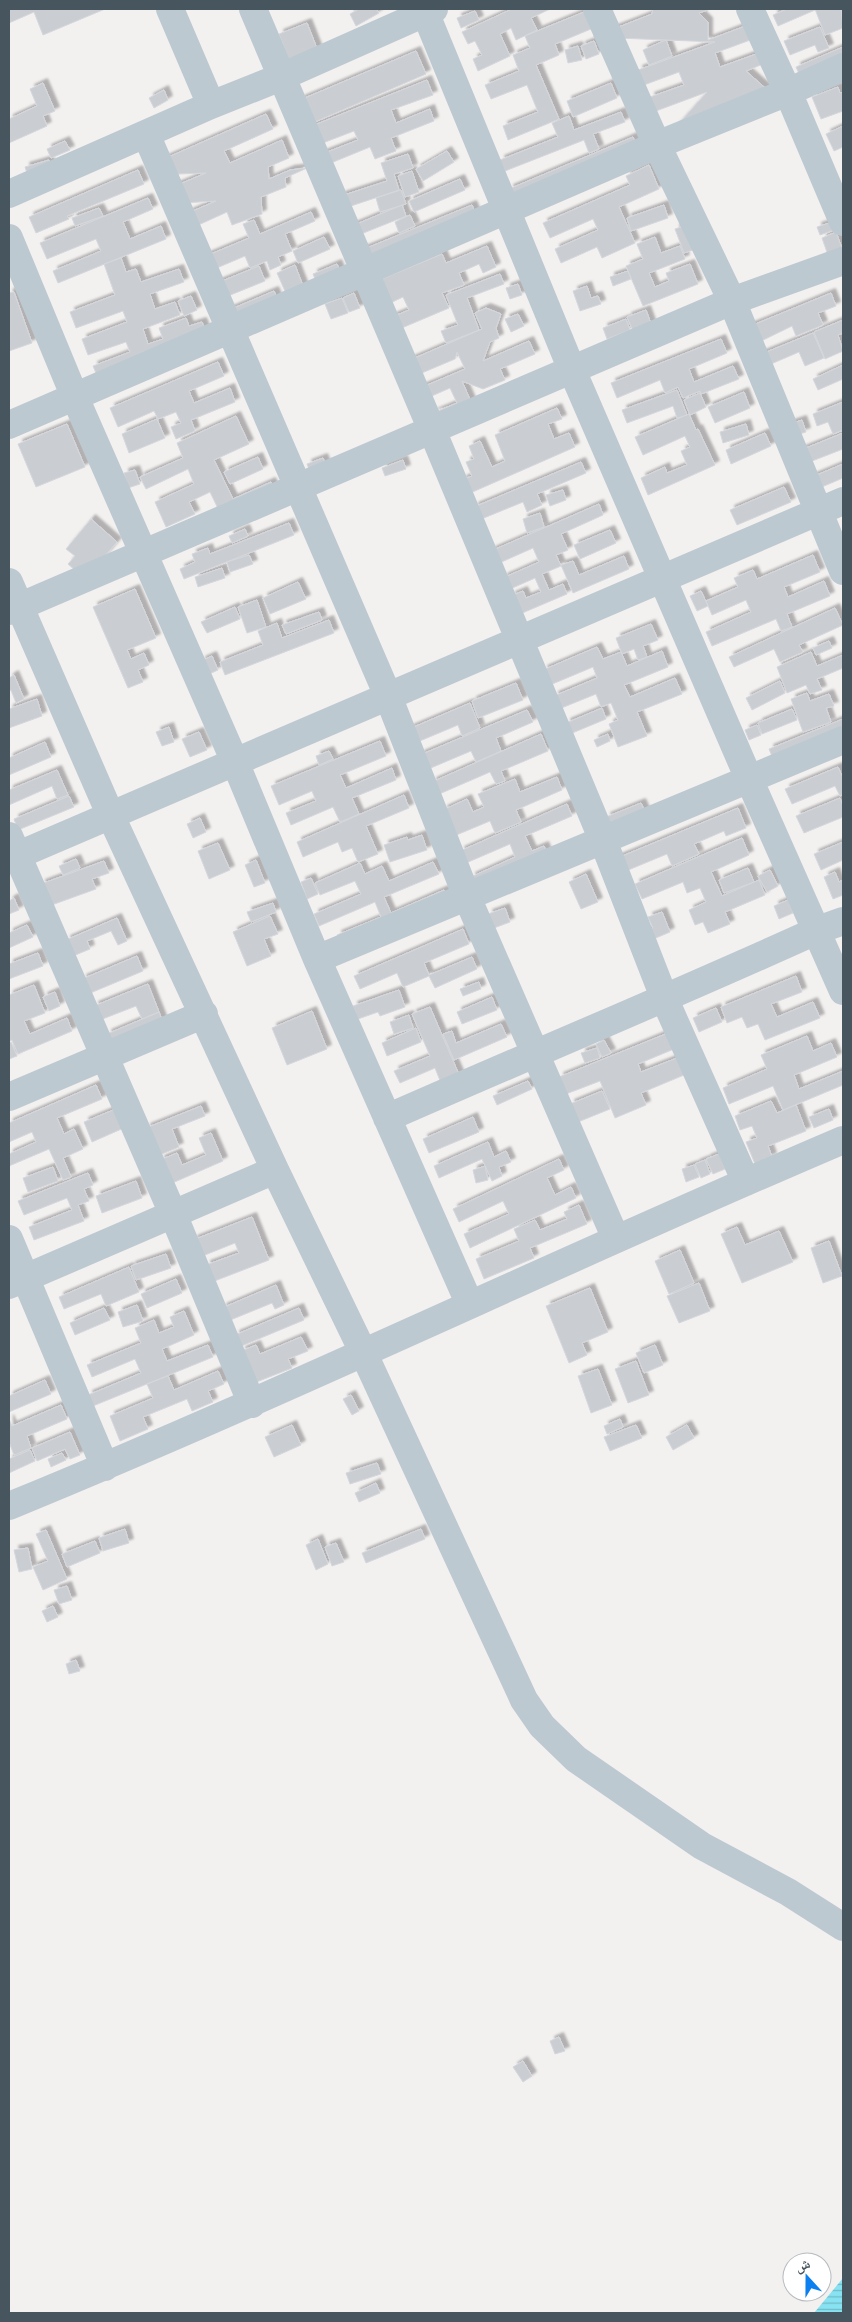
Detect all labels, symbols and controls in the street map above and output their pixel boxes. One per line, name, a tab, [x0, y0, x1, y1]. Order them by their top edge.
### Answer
north arrow	[782, 2252, 832, 2302]
text: ش	[793, 2255, 813, 2276]

